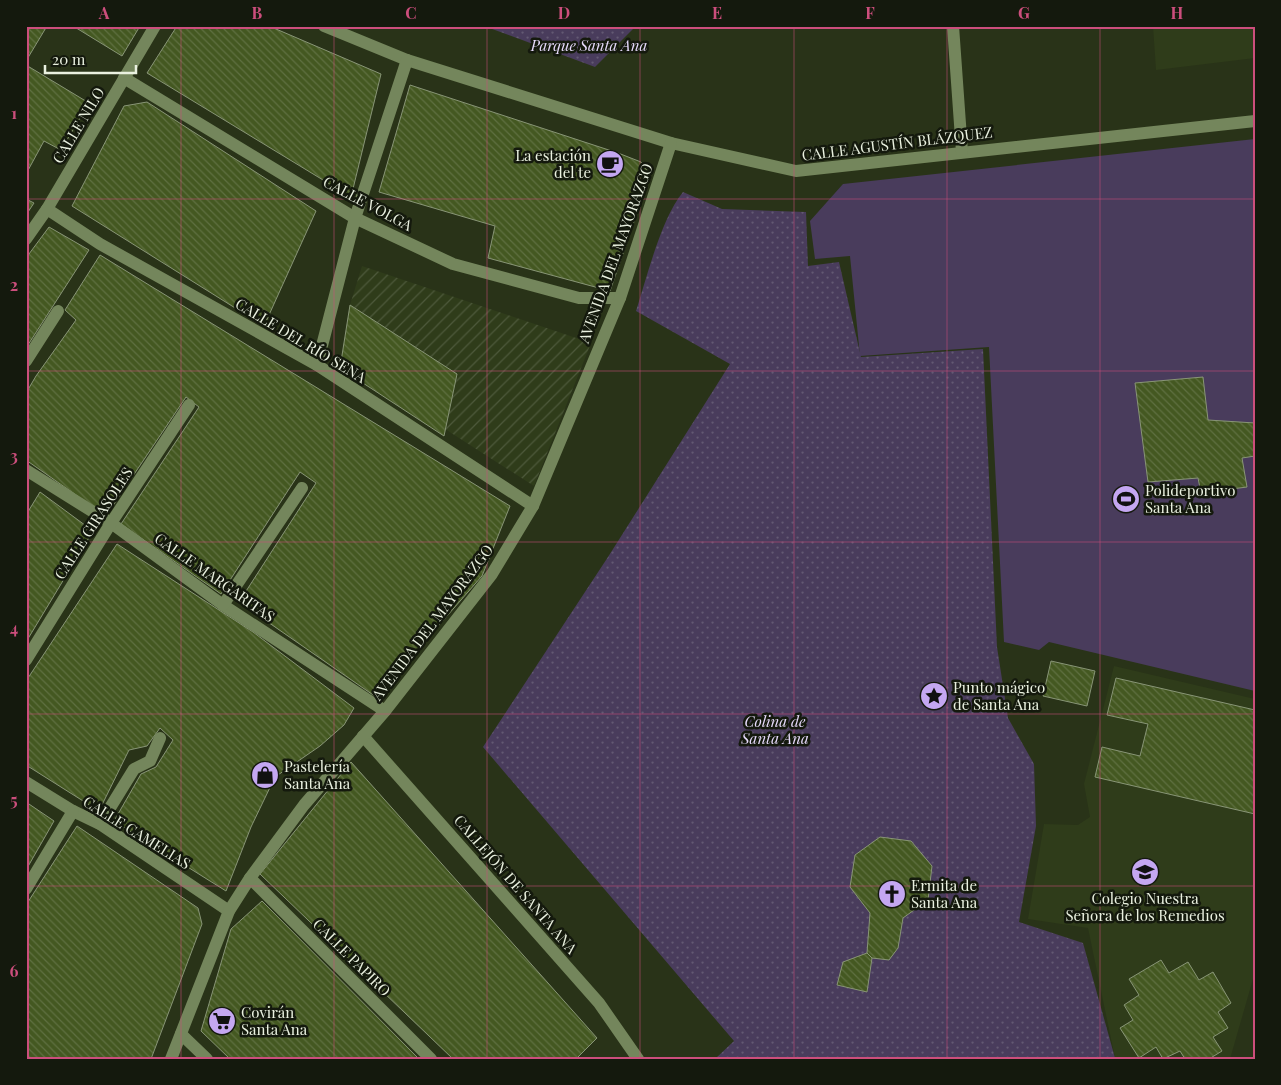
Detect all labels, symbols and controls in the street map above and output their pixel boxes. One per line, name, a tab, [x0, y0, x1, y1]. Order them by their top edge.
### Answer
text: A	[98, 2, 110, 23]
text: B	[252, 2, 263, 23]
text: C	[405, 2, 417, 23]
text: D	[558, 2, 570, 23]
text: E	[712, 2, 722, 23]
text: F	[865, 2, 875, 23]
text: G	[1018, 2, 1030, 23]
text: H	[1171, 2, 1184, 23]
park label: Parque Santa Ana	[530, 35, 647, 55]
scale bar	[45, 42, 136, 74]
text: 20 m	[52, 49, 86, 69]
street label: CALLE NILO	[47, 83, 109, 167]
text: 1	[11, 102, 17, 123]
street label: CALLE AGUSTÍN BLÁZQUEZ	[800, 121, 994, 165]
place label: La estación del te	[515, 145, 591, 182]
cafe icon: La estación del te	[595, 149, 625, 179]
street label: AVENIDA DEL MAYORAZGO	[573, 160, 657, 347]
street label: CALLE VOLGA	[320, 171, 417, 235]
text: 2	[10, 274, 18, 295]
street label: CALLE DEL RÍO SENA	[232, 293, 371, 387]
text: 3	[10, 445, 18, 466]
street label: CALLE GIRASOLES	[49, 463, 137, 583]
place label: Polideportivo Santa Ana	[1145, 480, 1235, 517]
sports icon: Polideportivo Santa Ana	[1111, 484, 1141, 514]
street label: CALLE MARGARITAS	[151, 528, 279, 626]
street label: AVENIDA DEL MAYORAZGO	[366, 540, 497, 705]
text: 4	[10, 617, 18, 638]
place label: Punto mágico de Santa Ana	[953, 677, 1045, 714]
place icon: Punto mágico de Santa Ana	[919, 681, 949, 711]
park label: Colina de Santa Ana	[740, 711, 809, 748]
place label: Pastelería Santa Ana	[284, 756, 351, 793]
shop icon: Pastelería Santa Ana	[250, 760, 280, 790]
text: 5	[10, 789, 18, 810]
street label: CALLE CAMELIAS	[79, 791, 195, 873]
street label: CALLEJÓN DE SANTA ANA	[450, 810, 582, 958]
school or university icon: Colegio Nuestra Señora de los Remedios	[1130, 857, 1160, 887]
place label: Ermita de Santa Ana	[911, 875, 978, 912]
church icon: Ermita de Santa Ana	[877, 879, 907, 909]
place label: Colegio Nuestra Señora de los Remedios	[1065, 888, 1225, 925]
street label: CALLE PAPIRO	[309, 914, 395, 1000]
text: 6	[10, 960, 19, 981]
place label: Covirán Santa Ana	[241, 1002, 308, 1039]
supermarket icon: Covirán Santa Ana	[207, 1006, 237, 1036]

